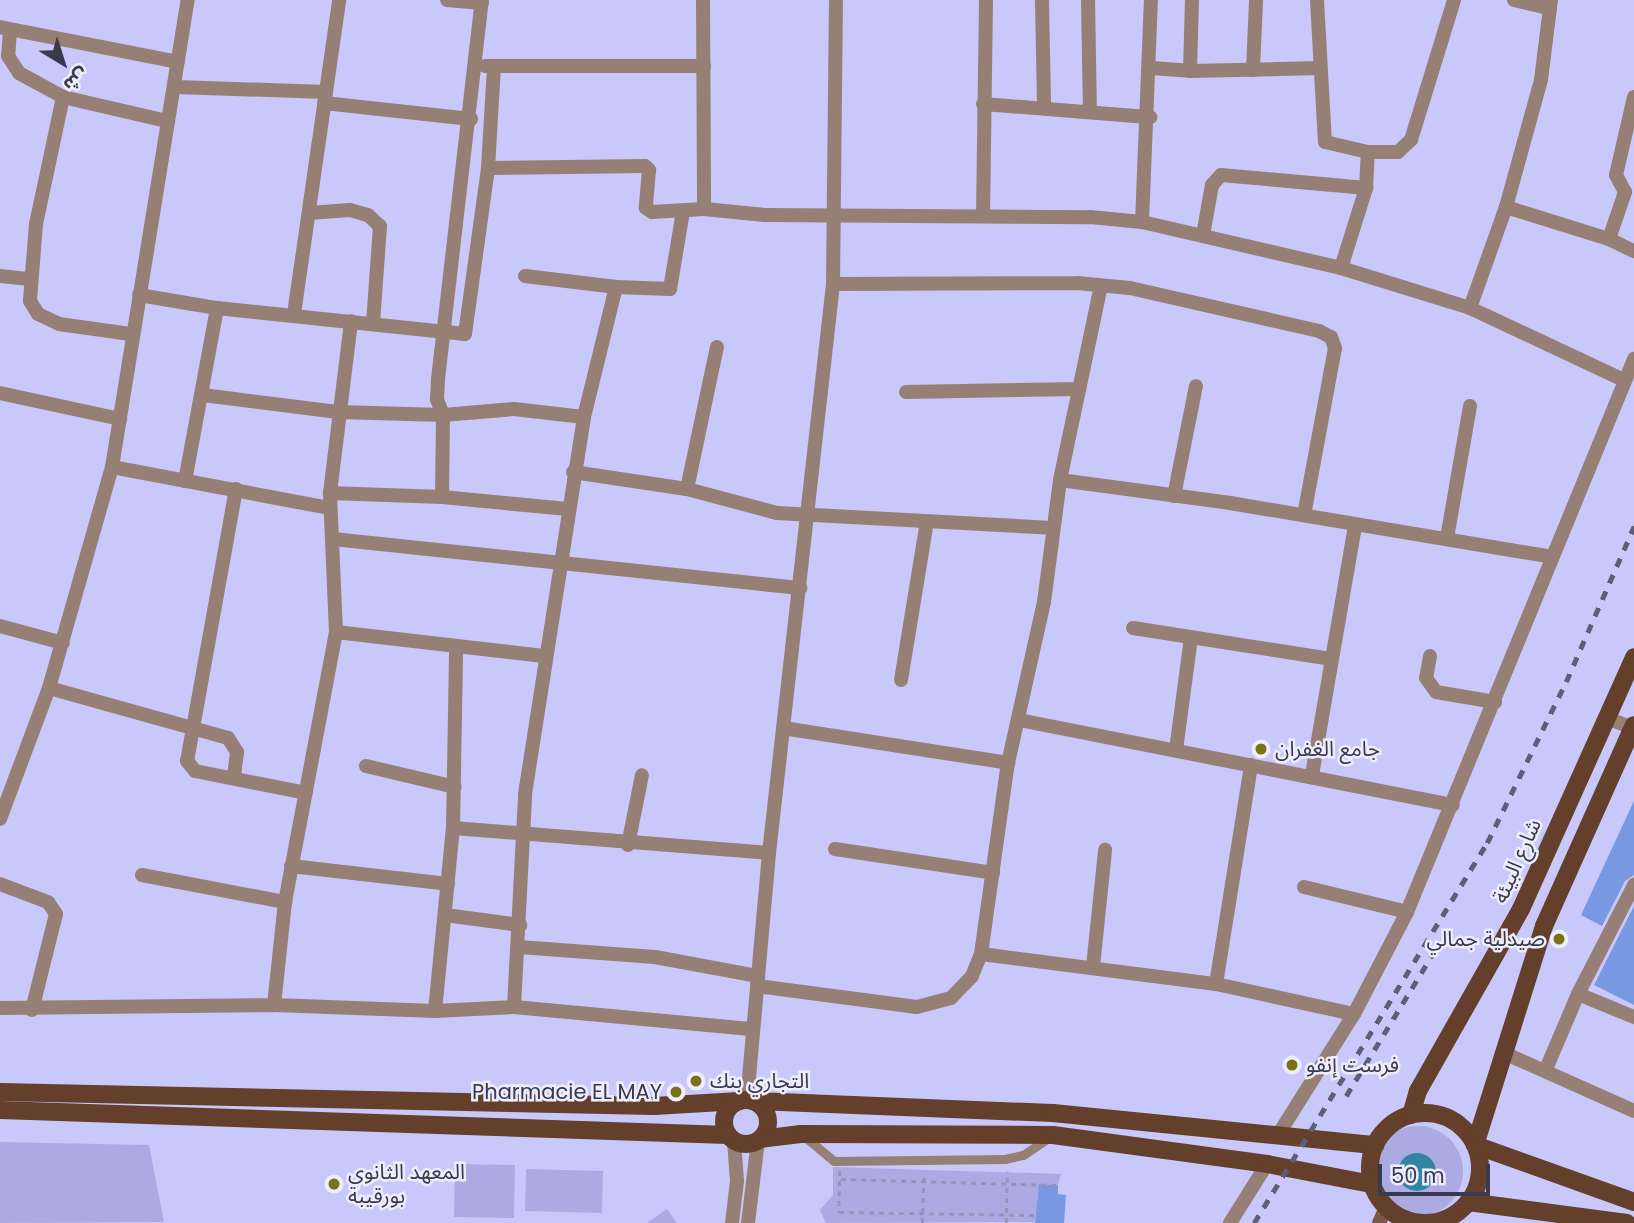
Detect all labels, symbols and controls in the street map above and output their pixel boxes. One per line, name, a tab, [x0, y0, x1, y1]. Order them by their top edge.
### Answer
north arrow	[28, 28, 98, 98]
text: ش	[58, 61, 95, 99]
place label: جامع الغفران	[1275, 736, 1380, 762]
marker: جامع الغفران	[1253, 741, 1269, 757]
street label: شارع البيئة	[1487, 815, 1547, 907]
place label: صيدلية جمالي	[1426, 926, 1545, 952]
marker: صيدلية جمالي	[1551, 931, 1567, 947]
place label: فرست إنفو	[1306, 1052, 1399, 1078]
marker: فرست إنفو	[1284, 1057, 1300, 1073]
place label: التجاري بنك	[710, 1068, 809, 1094]
marker: التجاري بنك	[688, 1073, 704, 1089]
place label: Pharmacie EL MAY	[472, 1079, 662, 1105]
marker: Pharmacie EL MAY	[668, 1084, 684, 1100]
scale bar	[1382, 1150, 1494, 1194]
place label: المعهد الثانوي بورقيبة	[348, 1159, 465, 1209]
text: 50 m	[1391, 1161, 1445, 1190]
marker: المعهد الثانوي بورقيبة	[326, 1176, 342, 1192]

